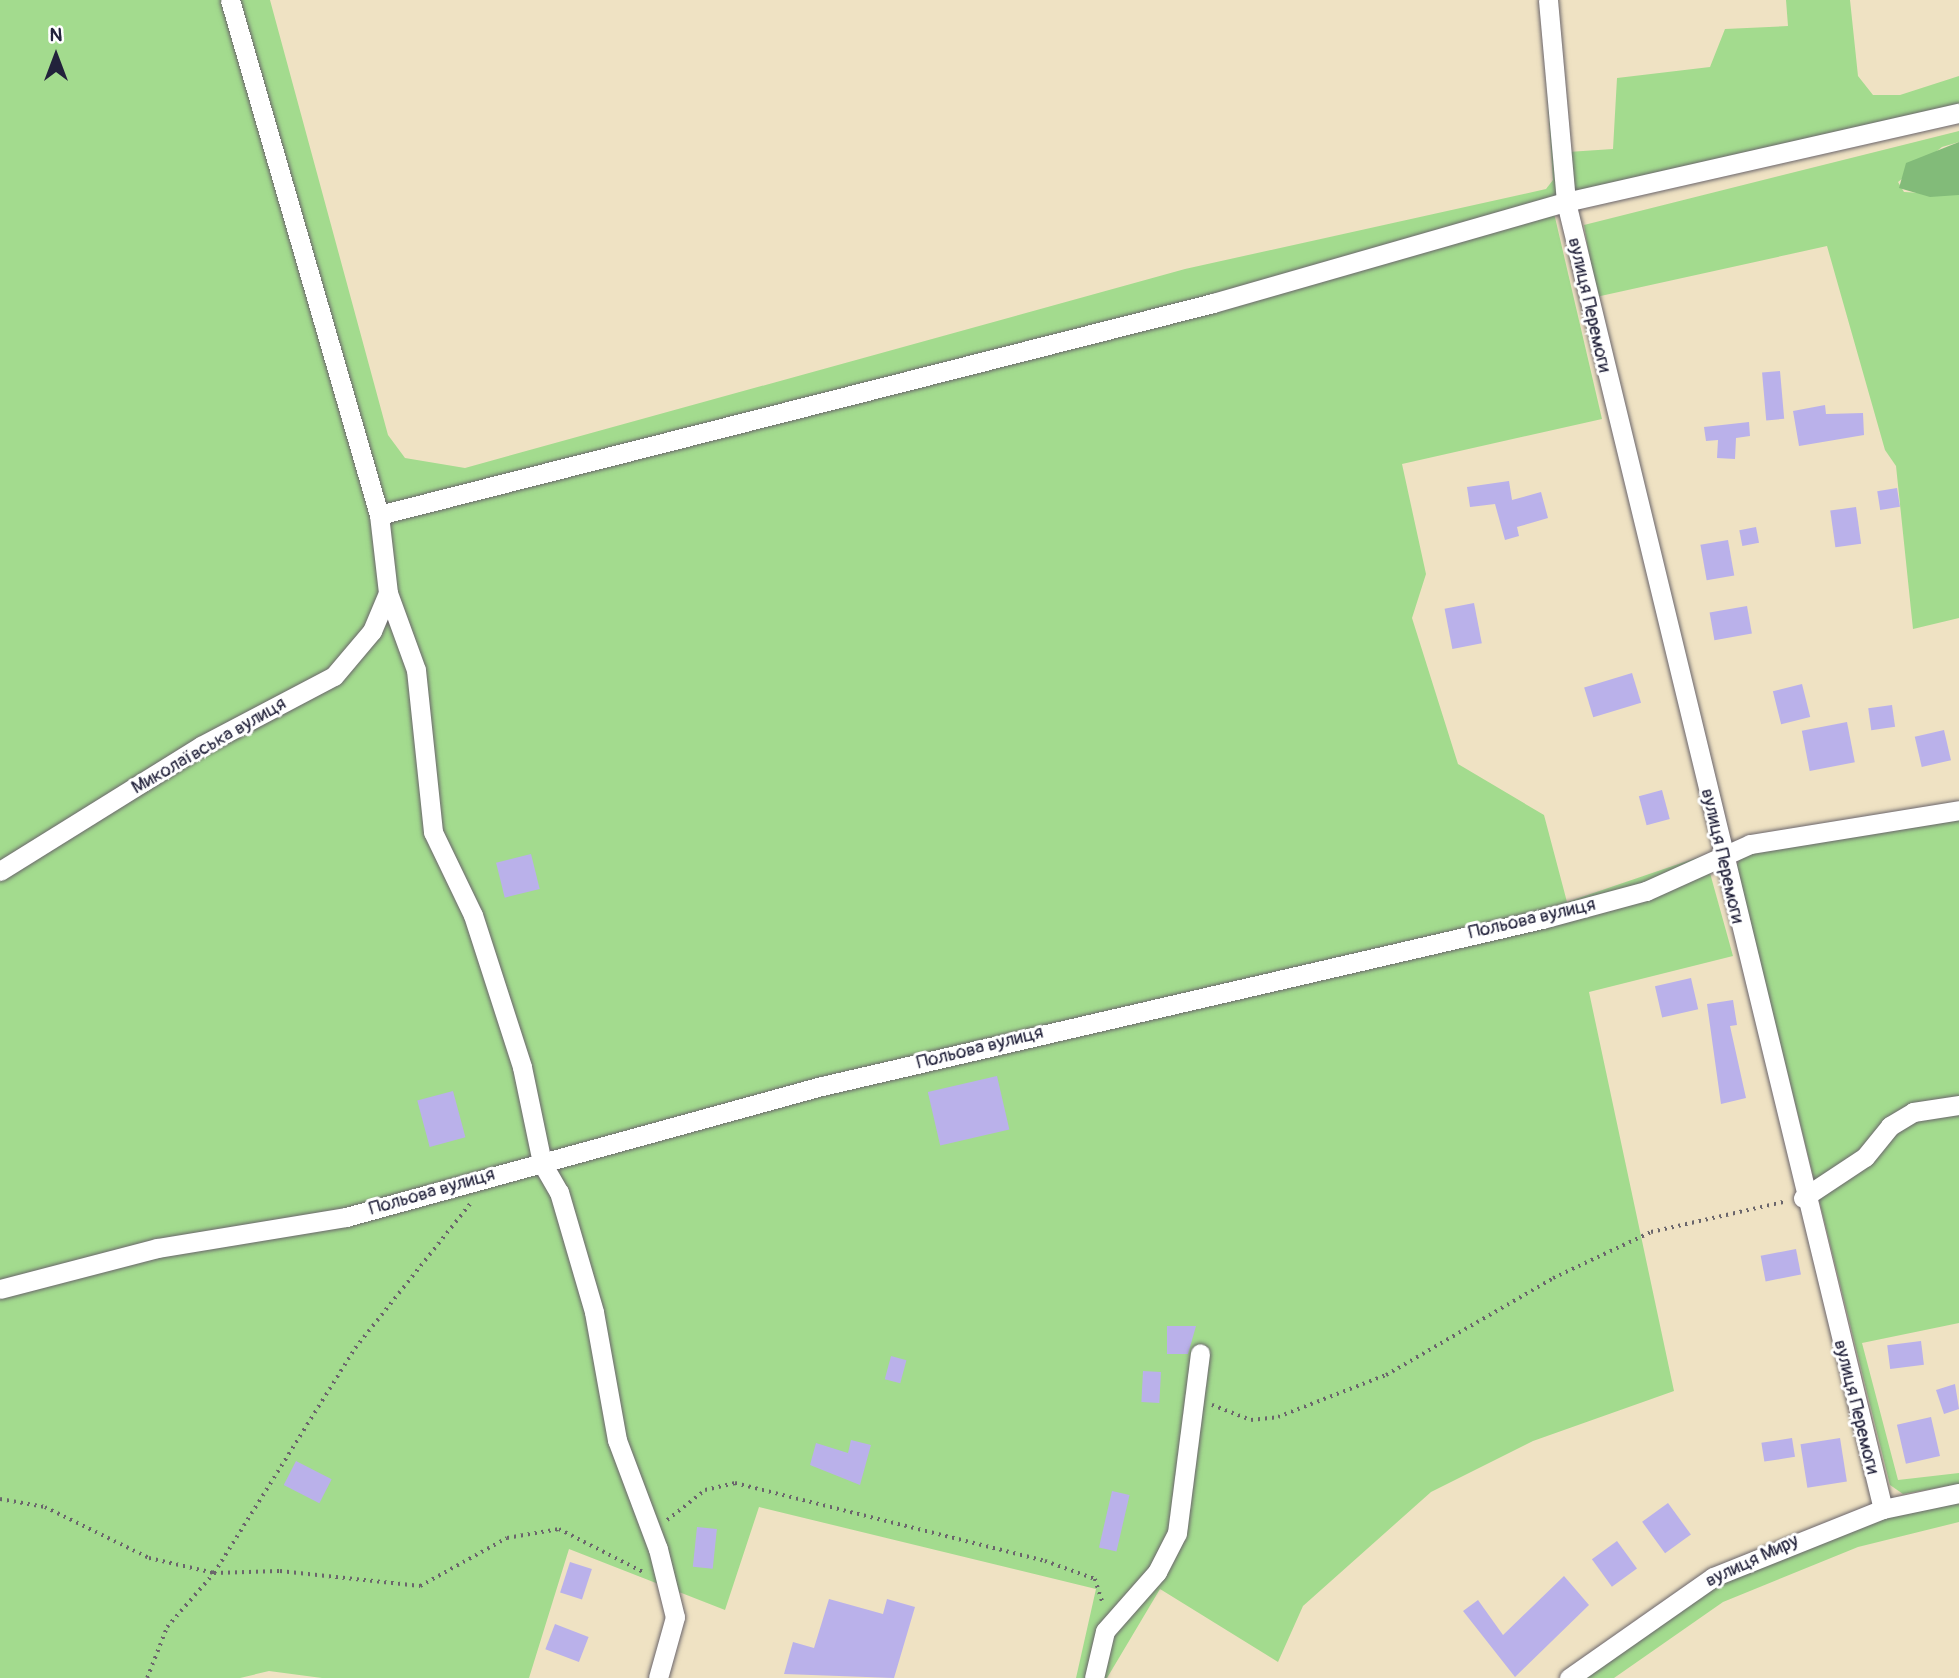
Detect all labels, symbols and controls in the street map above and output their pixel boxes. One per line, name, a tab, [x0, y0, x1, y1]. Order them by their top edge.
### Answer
north arrow	[21, 21, 91, 91]
text: N	[50, 23, 62, 47]
street label: вулиця Перемоги	[1562, 235, 1616, 375]
street label: Миколаївська вулиця	[128, 692, 290, 800]
street label: вулиця Перемоги	[1695, 786, 1749, 926]
street label: Польова вулиця	[1466, 893, 1598, 945]
street label: Польова вулиця	[914, 1021, 1046, 1075]
street label: Польова вулиця	[367, 1163, 497, 1221]
street label: вулиця Перемоги	[1828, 1337, 1884, 1477]
street label: вулиця Миру	[1702, 1530, 1802, 1592]

